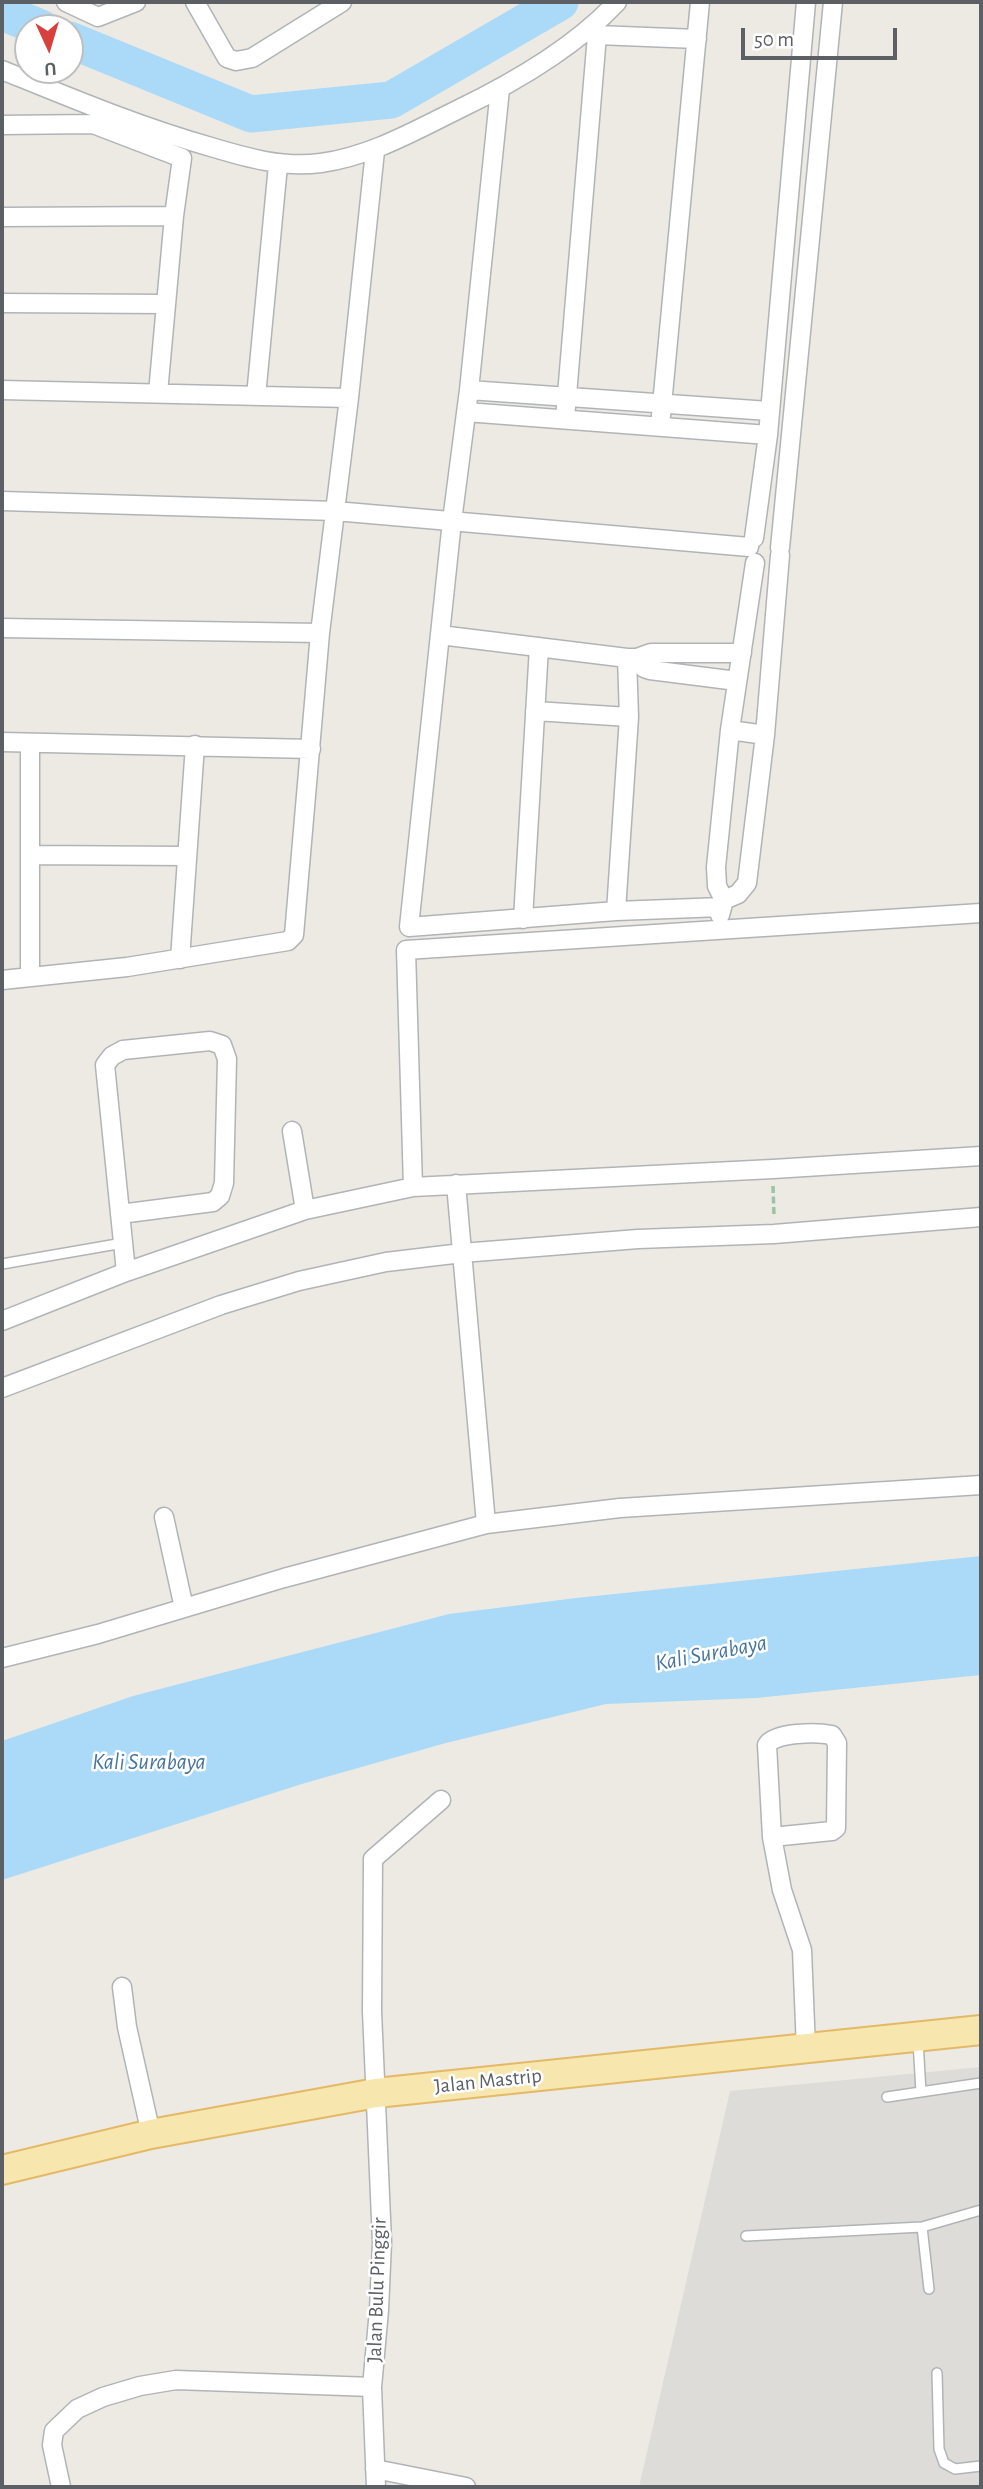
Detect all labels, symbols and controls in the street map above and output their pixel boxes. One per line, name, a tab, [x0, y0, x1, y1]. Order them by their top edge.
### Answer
north arrow	[14, 14, 84, 84]
scale bar	[745, 14, 901, 58]
text: 50 m	[754, 29, 794, 50]
text: U	[44, 59, 57, 78]
water label: Kali Surabaya	[653, 1629, 769, 1677]
water label: Kali Surabaya	[92, 1748, 206, 1776]
street label: Jalan Mastrip	[433, 2063, 543, 2099]
street label: Jalan Bulu Pinggir	[362, 2217, 392, 2363]

